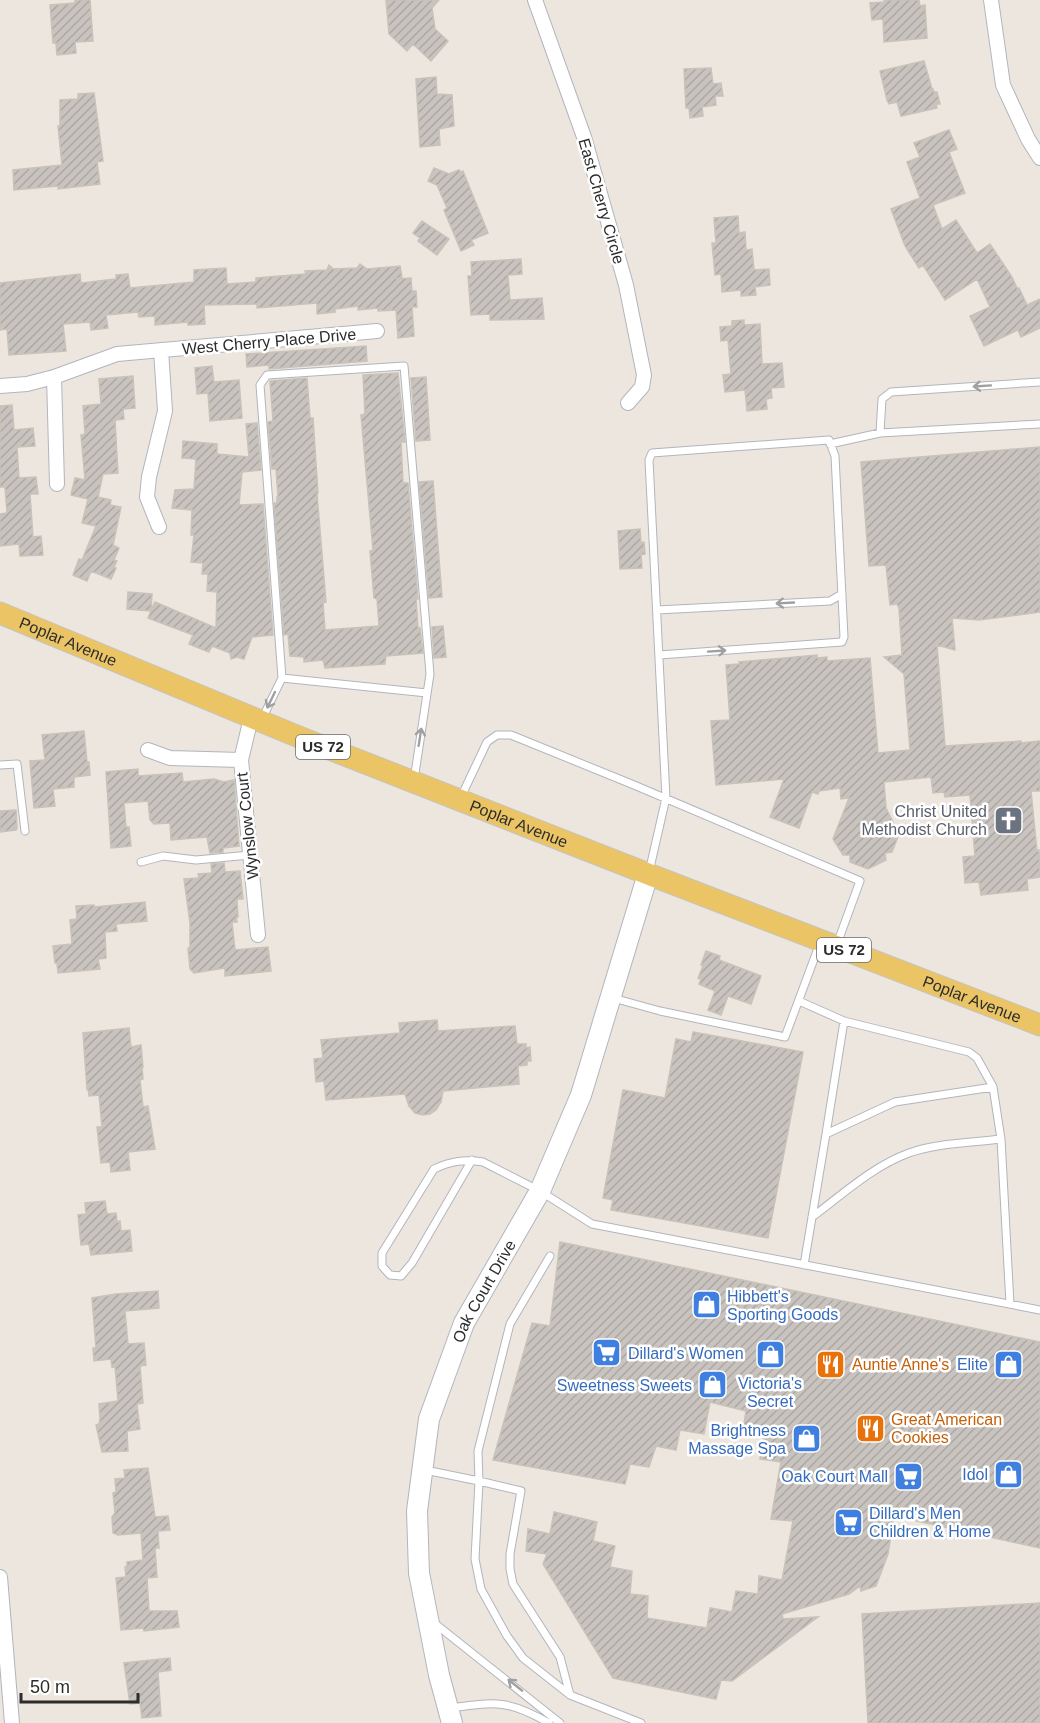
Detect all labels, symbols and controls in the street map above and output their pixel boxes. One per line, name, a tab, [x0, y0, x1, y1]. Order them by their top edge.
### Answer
street label: East Cherry Circle	[575, 136, 628, 266]
street label: West Cherry Place Drive	[181, 325, 357, 358]
one-way arrow	[972, 381, 992, 392]
one-way arrow	[776, 598, 796, 609]
street label: Poplar Avenue	[17, 614, 119, 670]
one-way arrow	[707, 645, 727, 656]
one-way arrow	[265, 690, 277, 708]
one-way arrow	[415, 728, 426, 748]
road number: US 72	[296, 735, 350, 759]
street label: Wynslow Court	[233, 771, 262, 880]
street label: Poplar Avenue	[467, 797, 570, 851]
place label: Christ United Methodist Church	[862, 803, 987, 838]
church icon: Christ United Methodist Church	[992, 804, 1024, 836]
road number: US 72	[817, 938, 871, 962]
street label: Poplar Avenue	[920, 973, 1024, 1026]
street label: Oak Court Drive	[450, 1237, 519, 1345]
place label: Hibbett's Sporting Goods	[727, 1288, 838, 1323]
shop icon: Hibbett's Sporting Goods	[690, 1289, 722, 1321]
supermarket icon: Dillard's Women	[591, 1337, 623, 1369]
shop icon: Victoria's Secret	[754, 1339, 786, 1371]
place label: Dillard's Women	[628, 1345, 744, 1362]
restaurant icon: Auntie Anne's	[815, 1348, 847, 1380]
shop icon: Elite	[993, 1348, 1025, 1380]
place label: Auntie Anne's	[852, 1356, 949, 1373]
place label: Elite	[957, 1356, 988, 1373]
shop icon: Sweetness Sweets	[697, 1369, 729, 1401]
place label: Victoria's Secret	[738, 1375, 802, 1410]
place label: Sweetness Sweets	[557, 1377, 692, 1394]
place label: Great American Cookies	[891, 1411, 1002, 1446]
restaurant icon: Great American Cookies	[854, 1412, 886, 1444]
place label: Brightness Massage Spa	[688, 1422, 786, 1457]
shop icon: Brightness Massage Spa	[791, 1423, 823, 1455]
shop icon: Idol	[993, 1458, 1025, 1490]
supermarket icon: Oak Court Mall	[893, 1460, 925, 1492]
place label: Idol	[962, 1466, 988, 1483]
place label: Oak Court Mall	[781, 1468, 888, 1485]
place label: Dillard's Men Children & Home	[869, 1505, 991, 1540]
supermarket icon: Dillard's Men Children & Home	[832, 1506, 864, 1538]
scale bar	[21, 1666, 138, 1704]
text: 50 m	[30, 1677, 70, 1697]
one-way arrow	[507, 1679, 523, 1692]

